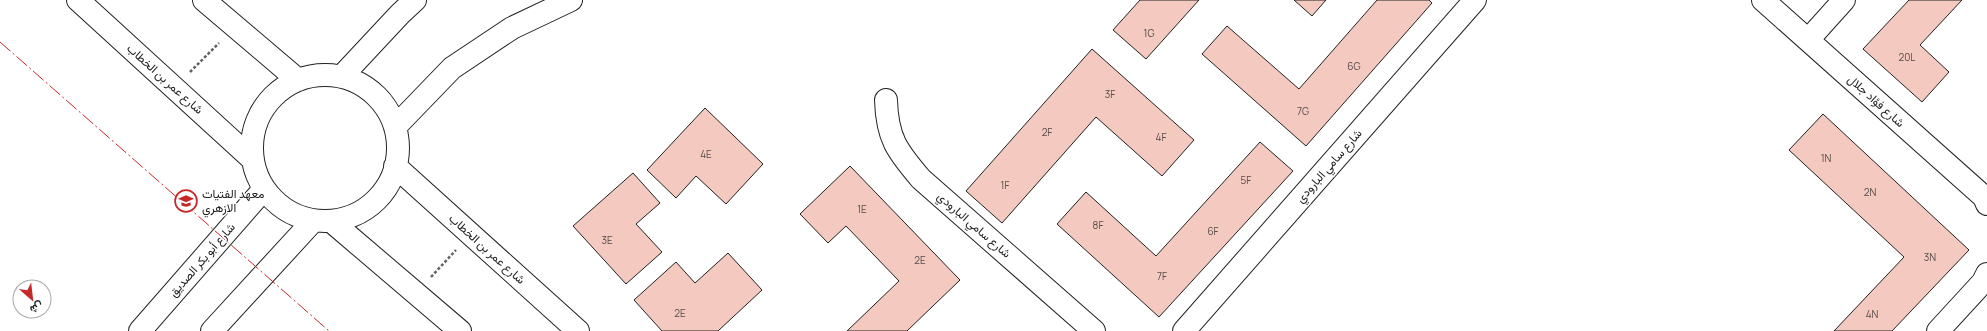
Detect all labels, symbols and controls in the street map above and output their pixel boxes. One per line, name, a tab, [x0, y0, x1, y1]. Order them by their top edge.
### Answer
house number: 1G	[1144, 26, 1154, 40]
street label: شارع عمر بن الخطاب	[123, 40, 207, 118]
house number: 20L	[1899, 50, 1915, 64]
house number: 6G	[1347, 59, 1361, 73]
street label: شارع فؤاد جلال	[1844, 70, 1908, 132]
house number: 3F	[1105, 87, 1115, 101]
house number: 7G	[1297, 104, 1309, 118]
house number: 2F	[1042, 125, 1052, 139]
street label: شارع سامي البارودي	[1292, 125, 1367, 208]
house number: 4F	[1156, 130, 1166, 144]
house number: 4E	[700, 147, 712, 161]
house number: 1N	[1821, 151, 1832, 165]
house number: 5F	[1241, 173, 1251, 187]
house number: 1F	[1001, 178, 1009, 192]
place label: معهد الفتيات الازهري	[202, 185, 265, 218]
house number: 2N	[1864, 185, 1876, 199]
school or university icon: معهد الفتيات الازهري	[173, 188, 199, 214]
street label: شارع سامي البارودي	[932, 188, 1015, 263]
house number: 1E	[857, 202, 867, 216]
street label: شارع عمر بن الخطاب	[445, 210, 529, 288]
house number: 8F	[1093, 218, 1103, 232]
street label: شارع أبو بكر الصديق	[165, 219, 239, 301]
house number: 6F	[1207, 224, 1219, 238]
house number: 3E	[601, 233, 613, 247]
house number: 3N	[1924, 250, 1936, 264]
house number: 2E	[914, 253, 926, 267]
house number: 7F	[1157, 269, 1167, 283]
north arrow	[12, 279, 52, 319]
text: ش	[28, 299, 46, 318]
house number: 2E	[674, 306, 686, 320]
house number: 4N	[1866, 307, 1879, 321]

